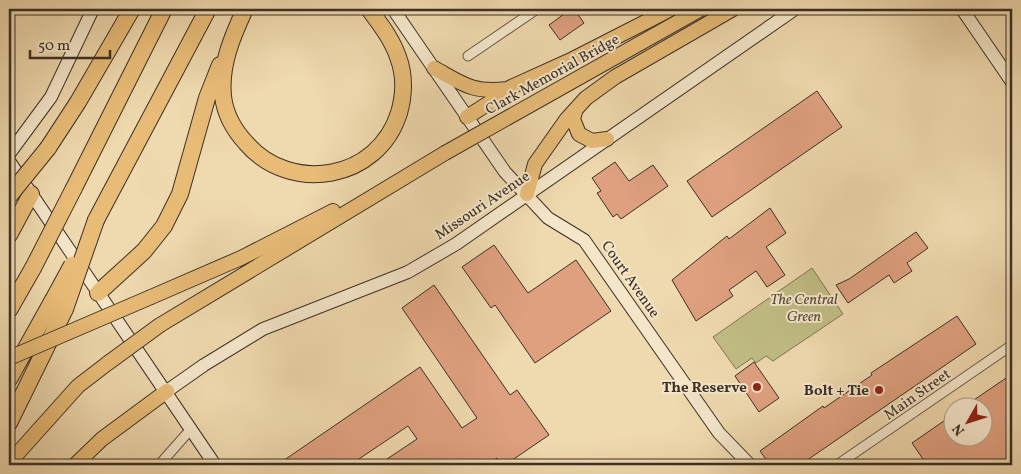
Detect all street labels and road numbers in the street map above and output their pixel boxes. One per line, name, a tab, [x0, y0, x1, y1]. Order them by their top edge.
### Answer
street label: Clark Memorial Bridge	[482, 30, 624, 121]
street label: Missouri Avenue	[431, 167, 535, 246]
street label: Court Avenue	[595, 237, 664, 323]
street label: Main Street	[880, 364, 956, 426]

